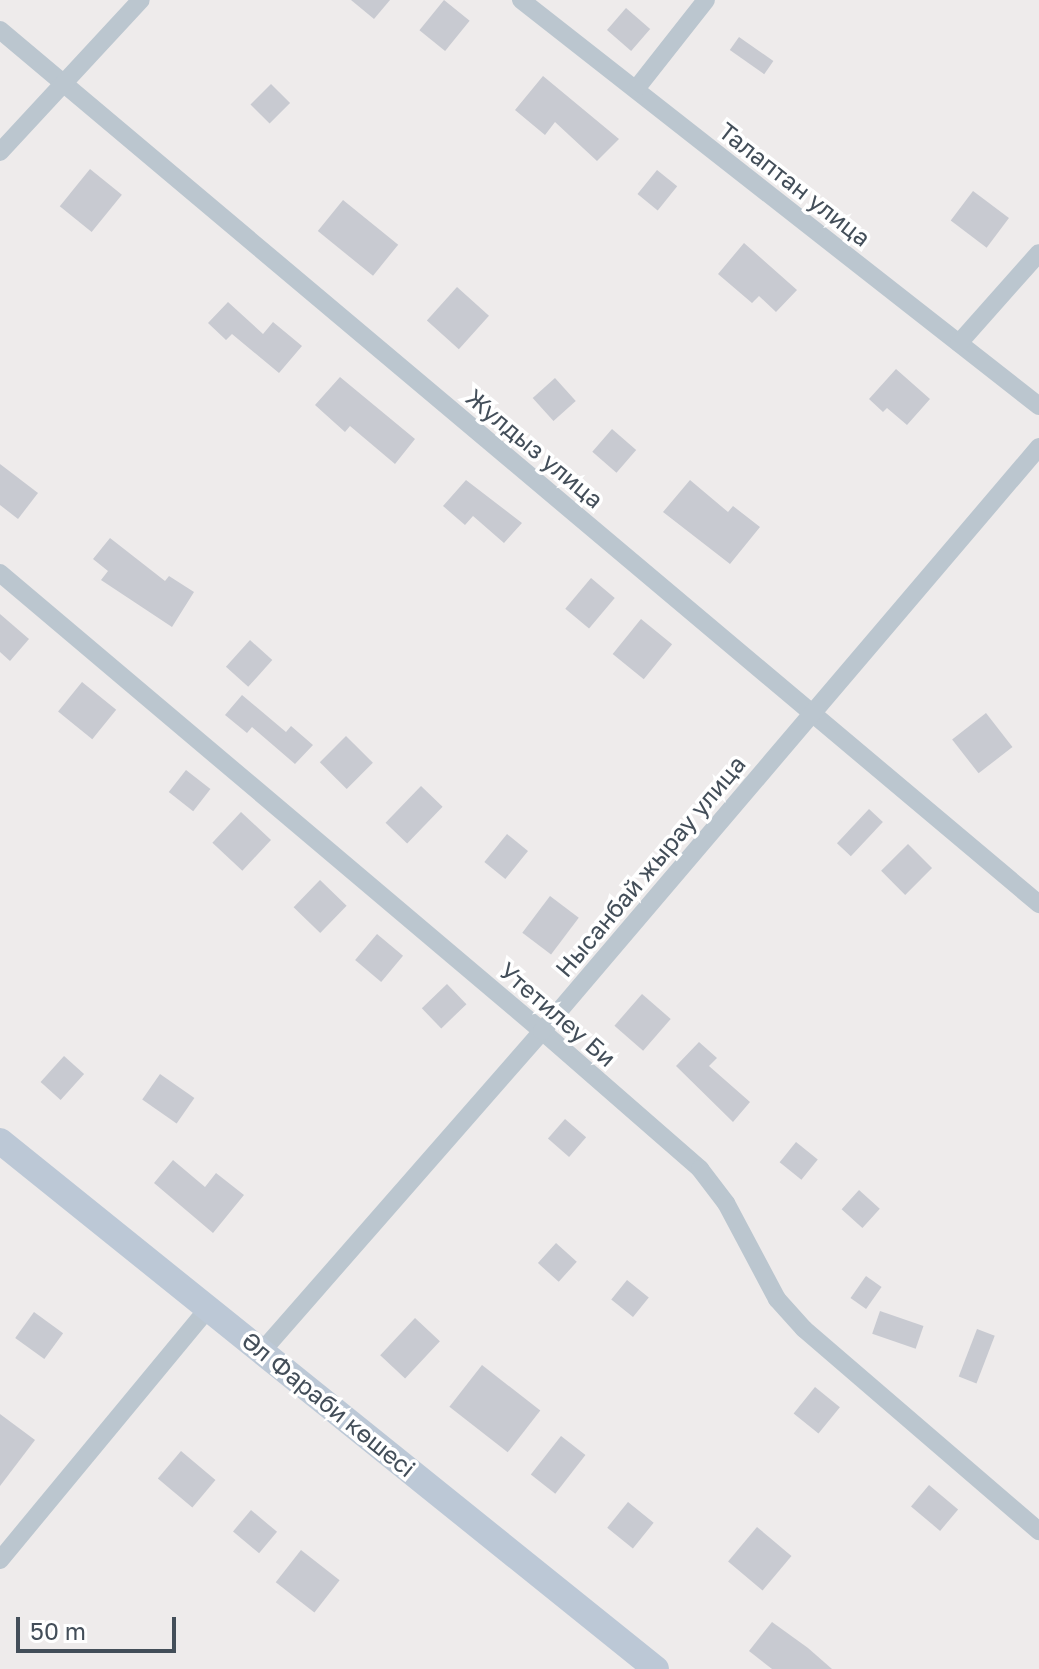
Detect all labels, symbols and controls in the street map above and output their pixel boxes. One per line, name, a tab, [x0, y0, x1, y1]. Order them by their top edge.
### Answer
street label: Талаптан улица	[714, 116, 876, 252]
street label: Жулдыз улица	[461, 382, 609, 514]
street label: Нысанбай жырау улица	[549, 750, 751, 982]
street label: Утетилеу Би	[494, 956, 622, 1072]
street label: Әл Фараби көшесі	[237, 1325, 421, 1483]
scale bar	[20, 1601, 180, 1651]
text: 50 m	[30, 1616, 86, 1645]

